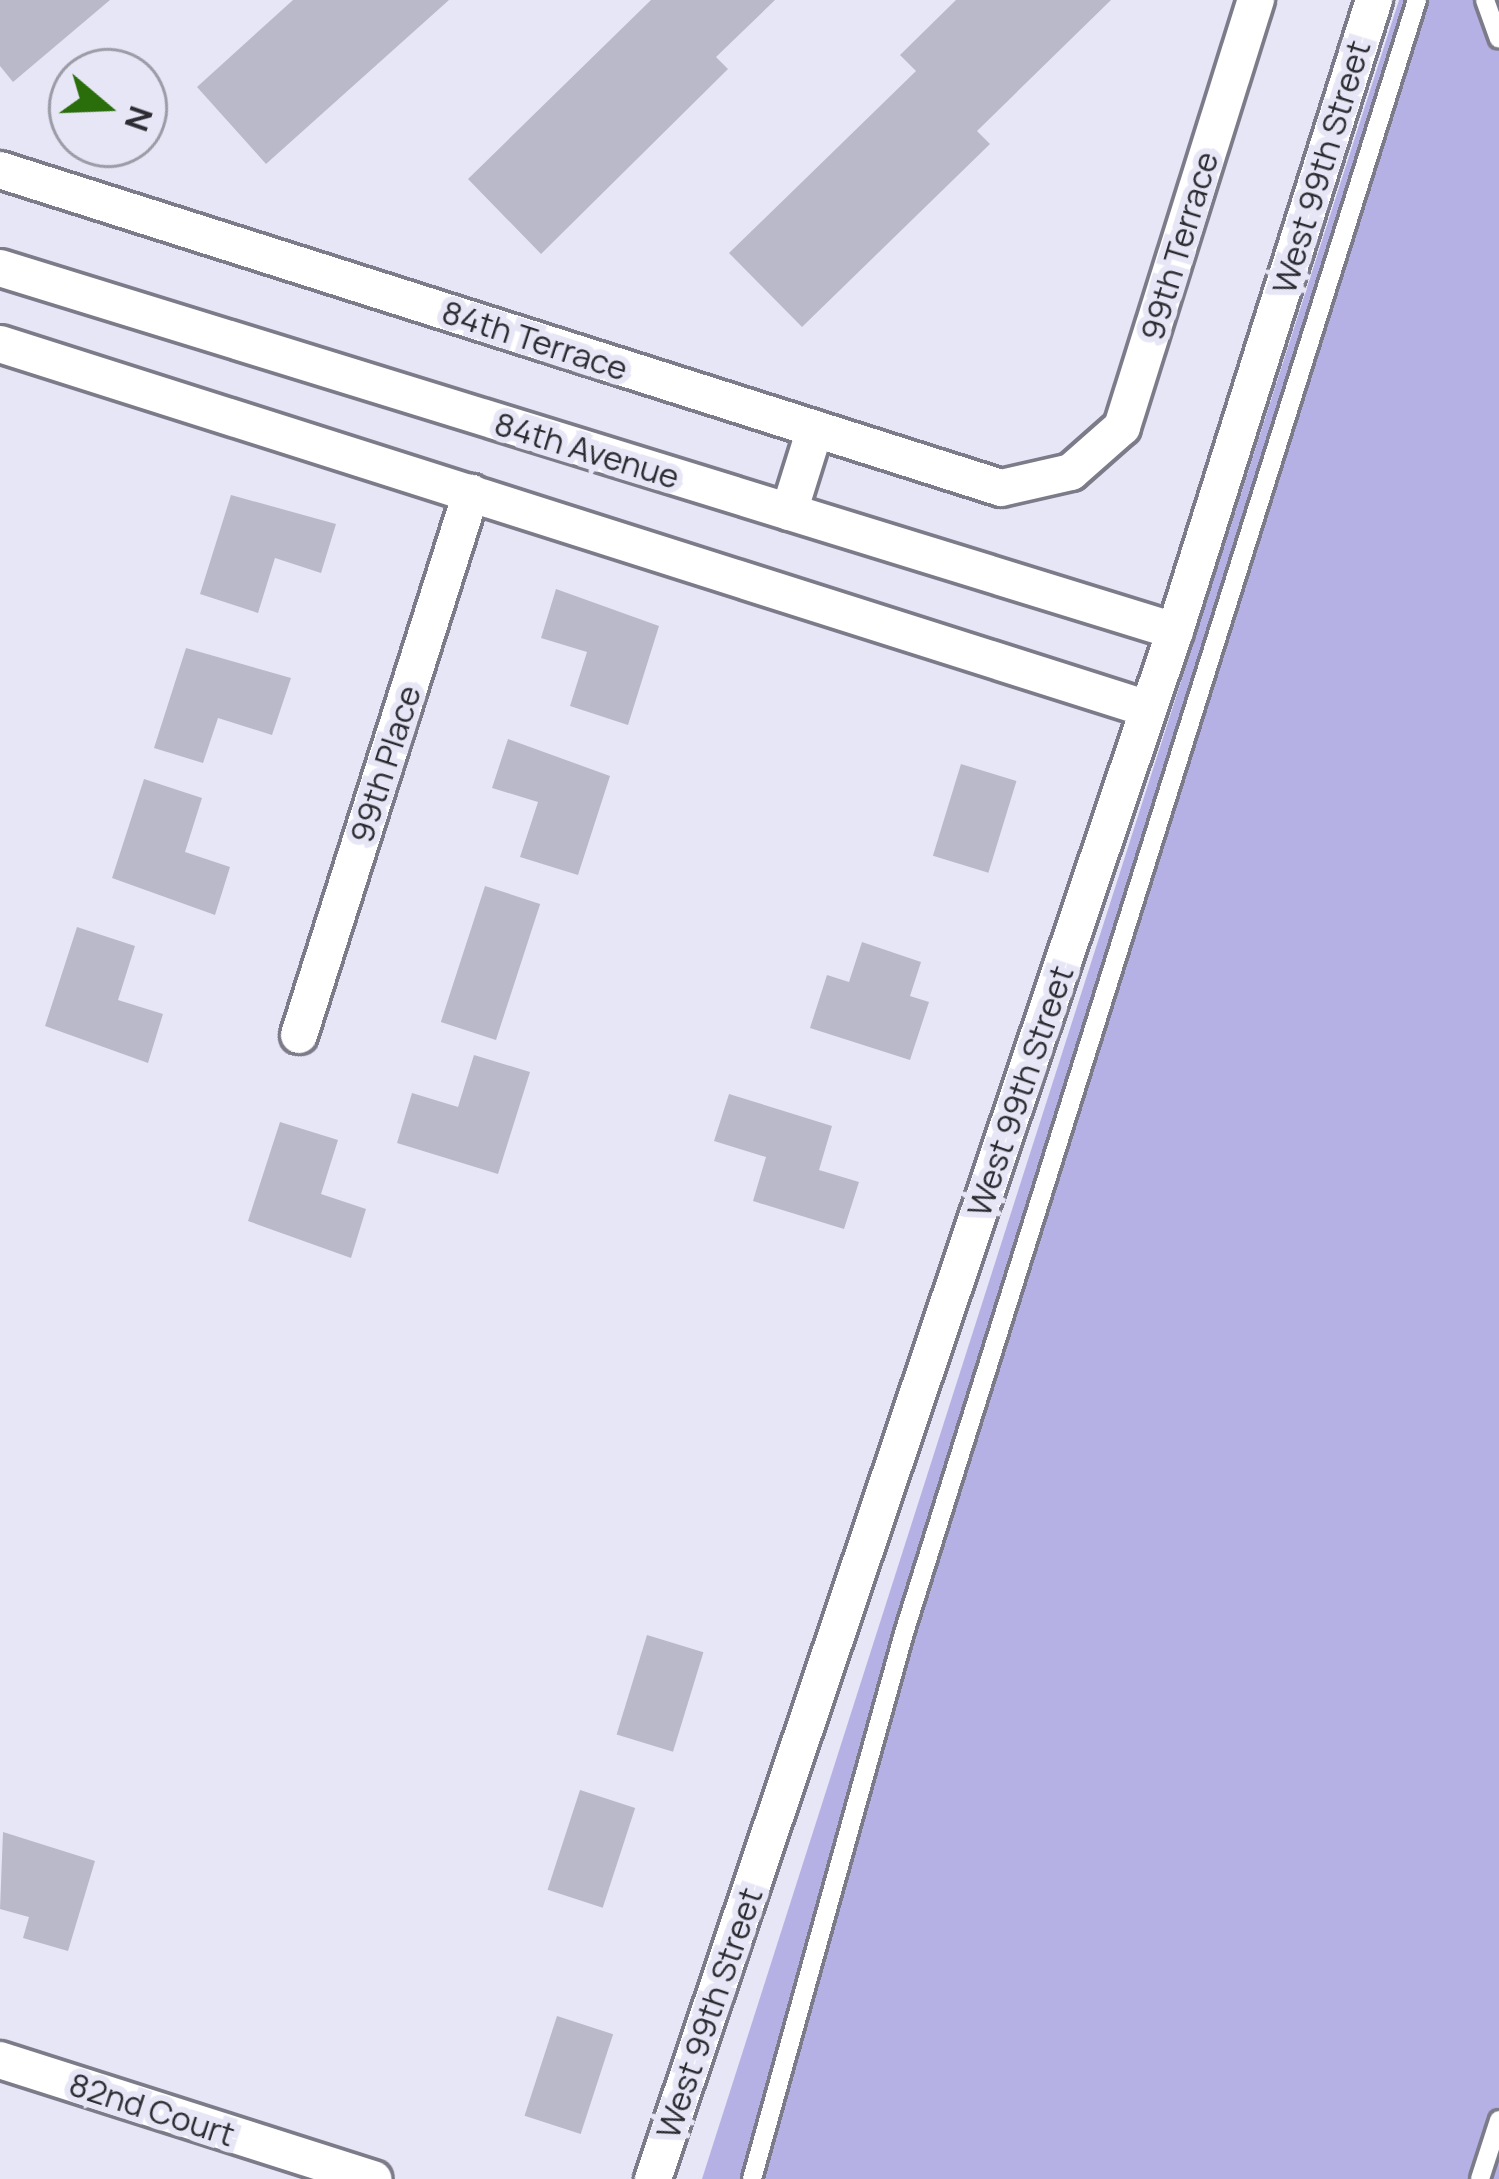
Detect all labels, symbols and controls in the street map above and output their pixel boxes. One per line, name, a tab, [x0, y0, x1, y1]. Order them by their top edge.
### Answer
street label: West 99th Street	[1264, 36, 1378, 298]
north arrow	[48, 48, 168, 168]
text: N	[115, 100, 165, 137]
street label: 99th Terrace	[1132, 147, 1226, 345]
street label: 84th Terrace	[437, 291, 633, 389]
street label: 84th Avenue	[490, 403, 684, 497]
street label: 99th Place	[341, 680, 429, 848]
street label: West 99th Street	[959, 960, 1081, 1222]
street label: West 99th Street	[648, 1882, 770, 2144]
street label: 82nd Court	[64, 2064, 240, 2154]

